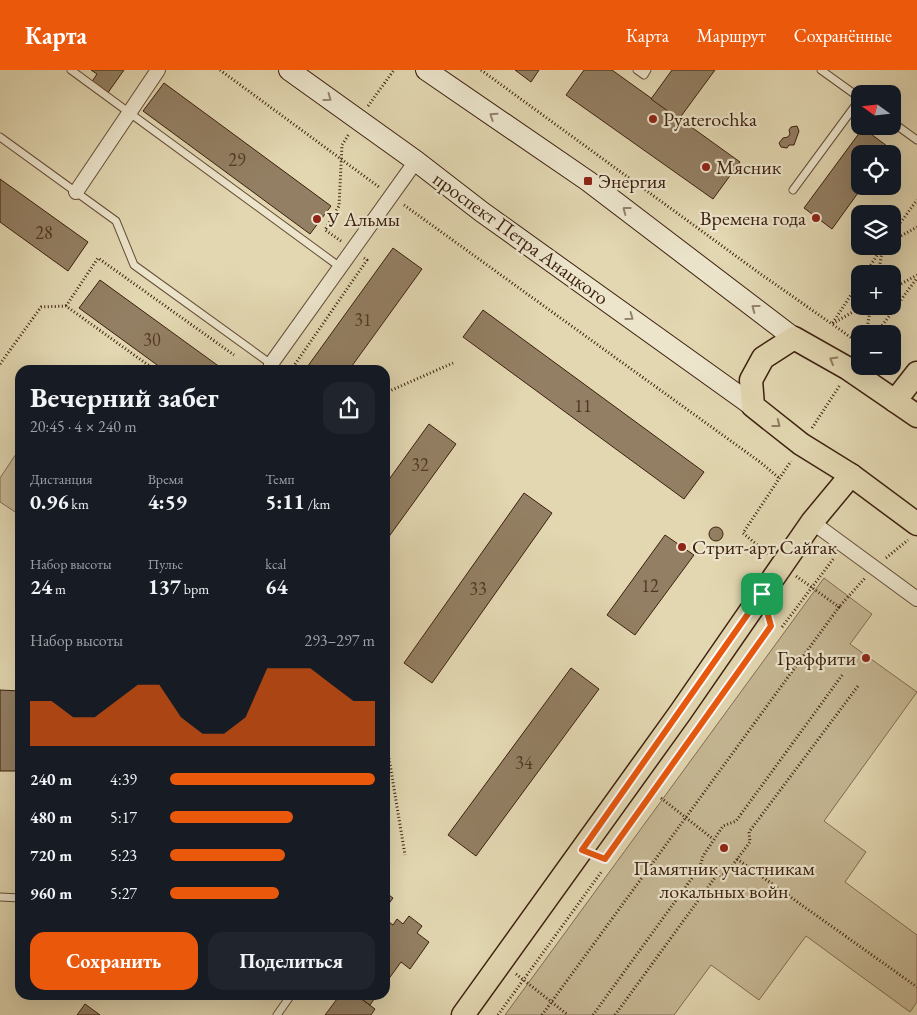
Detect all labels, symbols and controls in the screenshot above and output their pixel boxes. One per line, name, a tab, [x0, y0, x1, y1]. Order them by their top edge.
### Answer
text: Карта	[25, 20, 87, 51]
text: Карта	[626, 24, 669, 47]
text: Маршрут	[697, 24, 766, 47]
text: Сохранённые	[794, 24, 892, 47]
north arrow	[851, 85, 901, 135]
map controls	[851, 85, 901, 375]
one-way arrow	[322, 93, 331, 101]
place label: Pyaterochka	[663, 106, 757, 132]
one-way arrow	[490, 113, 499, 122]
marker: Pyaterochka	[647, 113, 659, 125]
button: locate	[851, 145, 901, 195]
house number: 29	[228, 148, 246, 171]
place label: Мясник	[716, 154, 782, 180]
marker: Мясник	[700, 161, 712, 173]
street label: проспект Петра Анацкого	[428, 166, 614, 311]
place label: Энергия	[598, 168, 666, 194]
marker: Энергия	[582, 175, 594, 187]
place label: Времена года	[700, 205, 806, 231]
button: layers	[851, 205, 901, 255]
place label: У Альмы	[326, 206, 400, 232]
one-way arrow	[623, 207, 632, 215]
marker: Времена года	[810, 212, 822, 224]
marker: У Альмы	[311, 213, 323, 225]
house number: 28	[35, 221, 53, 244]
button: +	[851, 265, 901, 315]
one-way arrow	[752, 306, 761, 314]
house number: 31	[354, 308, 372, 331]
one-way arrow	[624, 311, 633, 320]
button: −	[851, 325, 901, 375]
house number: 30	[143, 328, 161, 351]
one-way arrow	[829, 356, 838, 366]
text: Вечерний забег	[30, 379, 219, 415]
button: share	[323, 382, 375, 434]
house number: 11	[574, 394, 592, 417]
text: 20:45 · 4 × 240 m	[30, 416, 137, 437]
one-way arrow	[771, 419, 780, 427]
house number: 32	[411, 453, 429, 476]
text: Дистанция	[30, 470, 92, 488]
text: Время	[148, 470, 184, 488]
text: Темп	[265, 470, 295, 488]
text: 0.96	[30, 488, 69, 515]
text: 4:59	[148, 488, 187, 515]
text: 5:11	[265, 488, 305, 515]
text: km	[69, 495, 89, 513]
text: /km	[305, 495, 330, 513]
place label: Стрит-арт Сайгак	[692, 534, 837, 560]
marker: Стрит-арт Сайгак	[676, 541, 688, 553]
text: Набор высоты	[30, 555, 111, 573]
text: Пульс	[148, 555, 183, 573]
text: kcal	[265, 555, 286, 573]
text: 24	[30, 573, 52, 600]
text: 137	[148, 573, 181, 600]
text: 64	[265, 573, 288, 600]
pin	[741, 573, 783, 615]
house number: 12	[641, 574, 659, 597]
house number: 33	[469, 577, 487, 600]
text: m	[52, 580, 66, 598]
text: bpm	[181, 580, 209, 598]
icon: arrive	[748, 580, 776, 608]
text: Набор высоты	[30, 630, 123, 651]
text: 293–297 m	[304, 630, 375, 651]
place label: Граффити	[777, 645, 856, 671]
marker: Граффити	[860, 652, 872, 664]
house number: 34	[515, 751, 533, 774]
text: 240 m	[30, 769, 72, 790]
text: 4:39	[110, 769, 137, 790]
text: 480 m	[30, 807, 72, 828]
text: 5:17	[110, 807, 137, 828]
marker: Памятник участникам локальных войн	[718, 842, 730, 854]
text: 720 m	[30, 845, 72, 866]
text: 5:23	[110, 845, 137, 866]
place label: Памятник участникам локальных войн	[633, 855, 815, 904]
text: 960 m	[30, 883, 72, 904]
text: 5:27	[110, 883, 137, 904]
button: Сохранить	[30, 932, 198, 990]
button: Поделиться	[208, 932, 375, 990]

